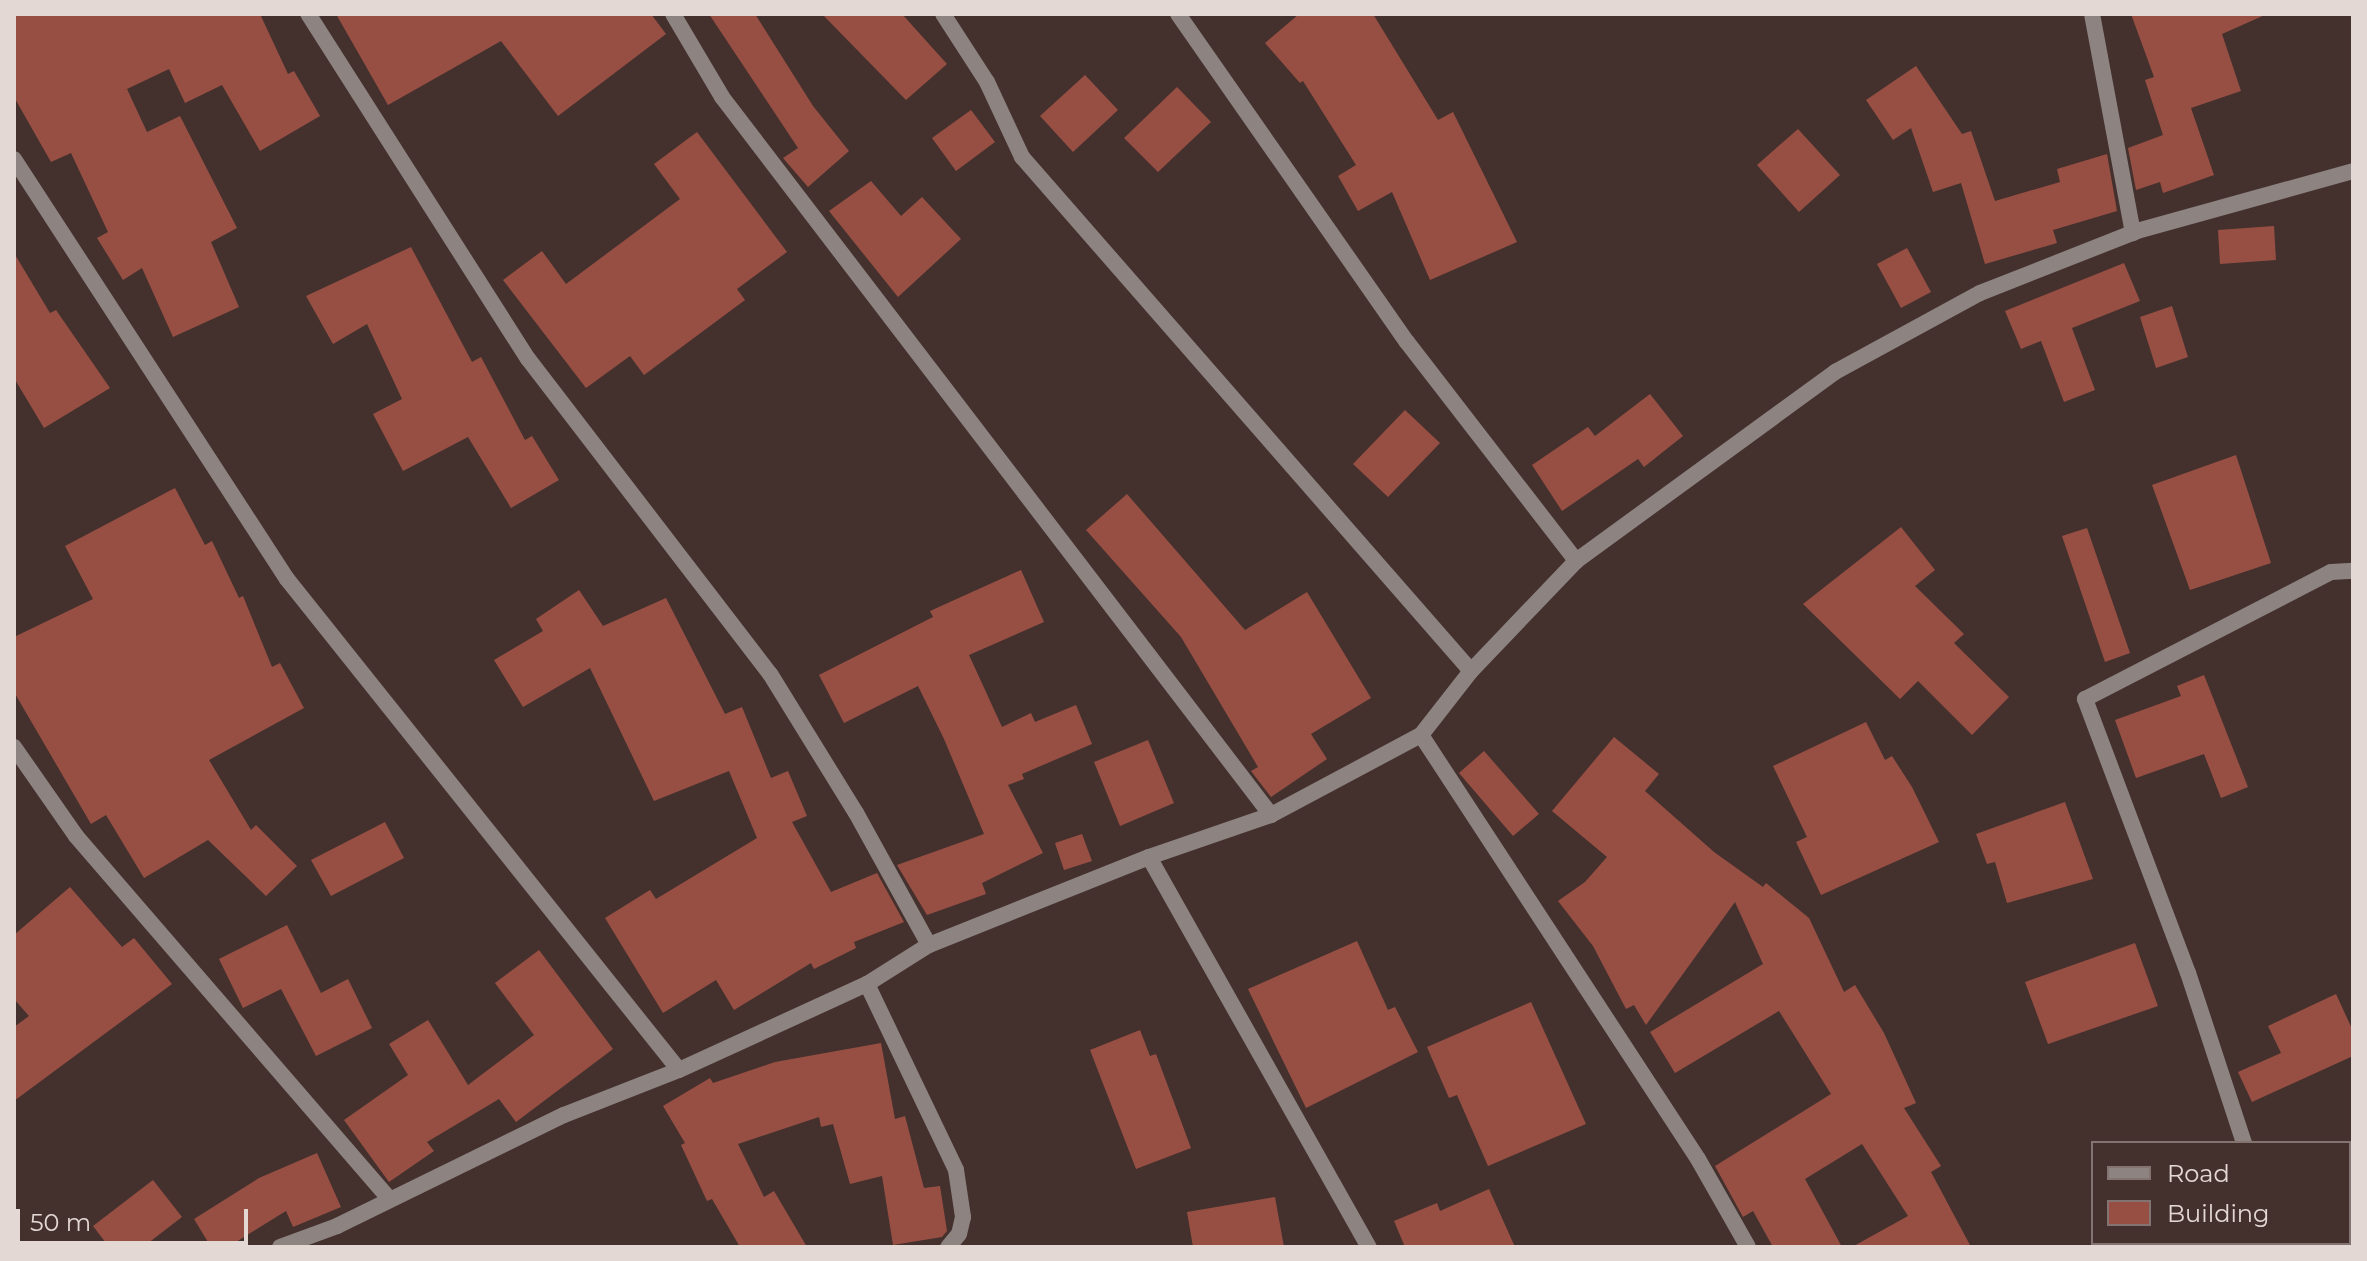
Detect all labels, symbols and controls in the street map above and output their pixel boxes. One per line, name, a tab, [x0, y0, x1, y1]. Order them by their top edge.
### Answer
legend	[2091, 1141, 2351, 1245]
text: Road	[2167, 1159, 2230, 1188]
scale bar	[20, 1193, 252, 1243]
text: Building	[2167, 1199, 2270, 1228]
text: 50 m	[30, 1208, 91, 1237]

